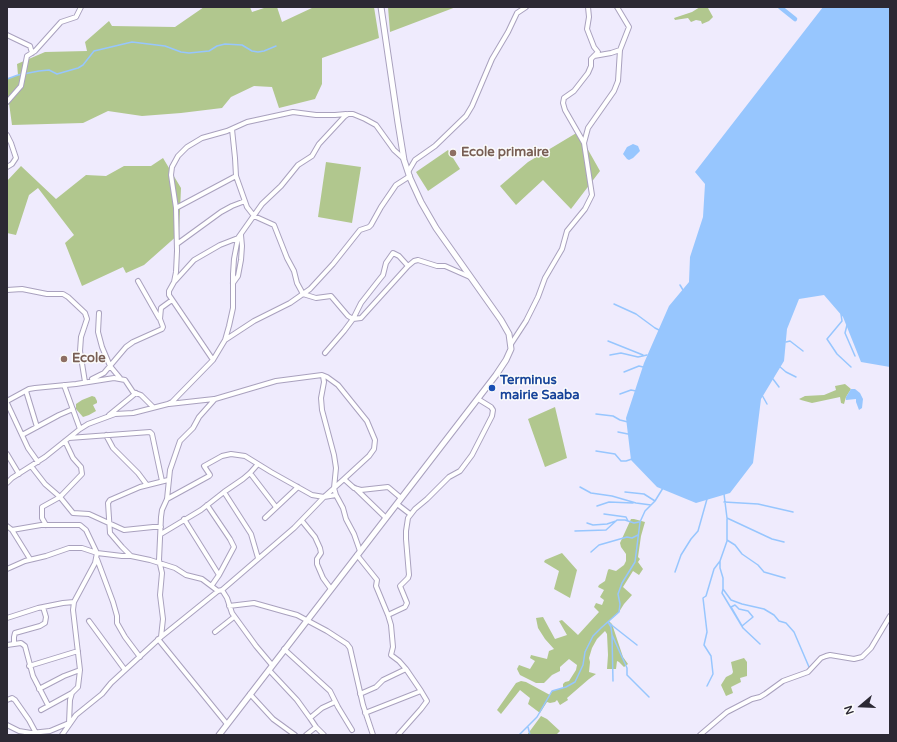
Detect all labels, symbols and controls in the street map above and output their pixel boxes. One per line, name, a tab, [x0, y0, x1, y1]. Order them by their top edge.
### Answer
place label: Ecole primaire	[461, 145, 549, 161]
marker: Ecole primaire	[448, 148, 458, 158]
place label: Ecole	[72, 351, 105, 367]
marker: Ecole	[59, 354, 69, 364]
place label: Terminus mairie Saaba	[500, 373, 580, 404]
marker: Terminus mairie Saaba	[487, 383, 497, 393]
north arrow	[841, 686, 881, 726]
text: N	[842, 704, 857, 716]

